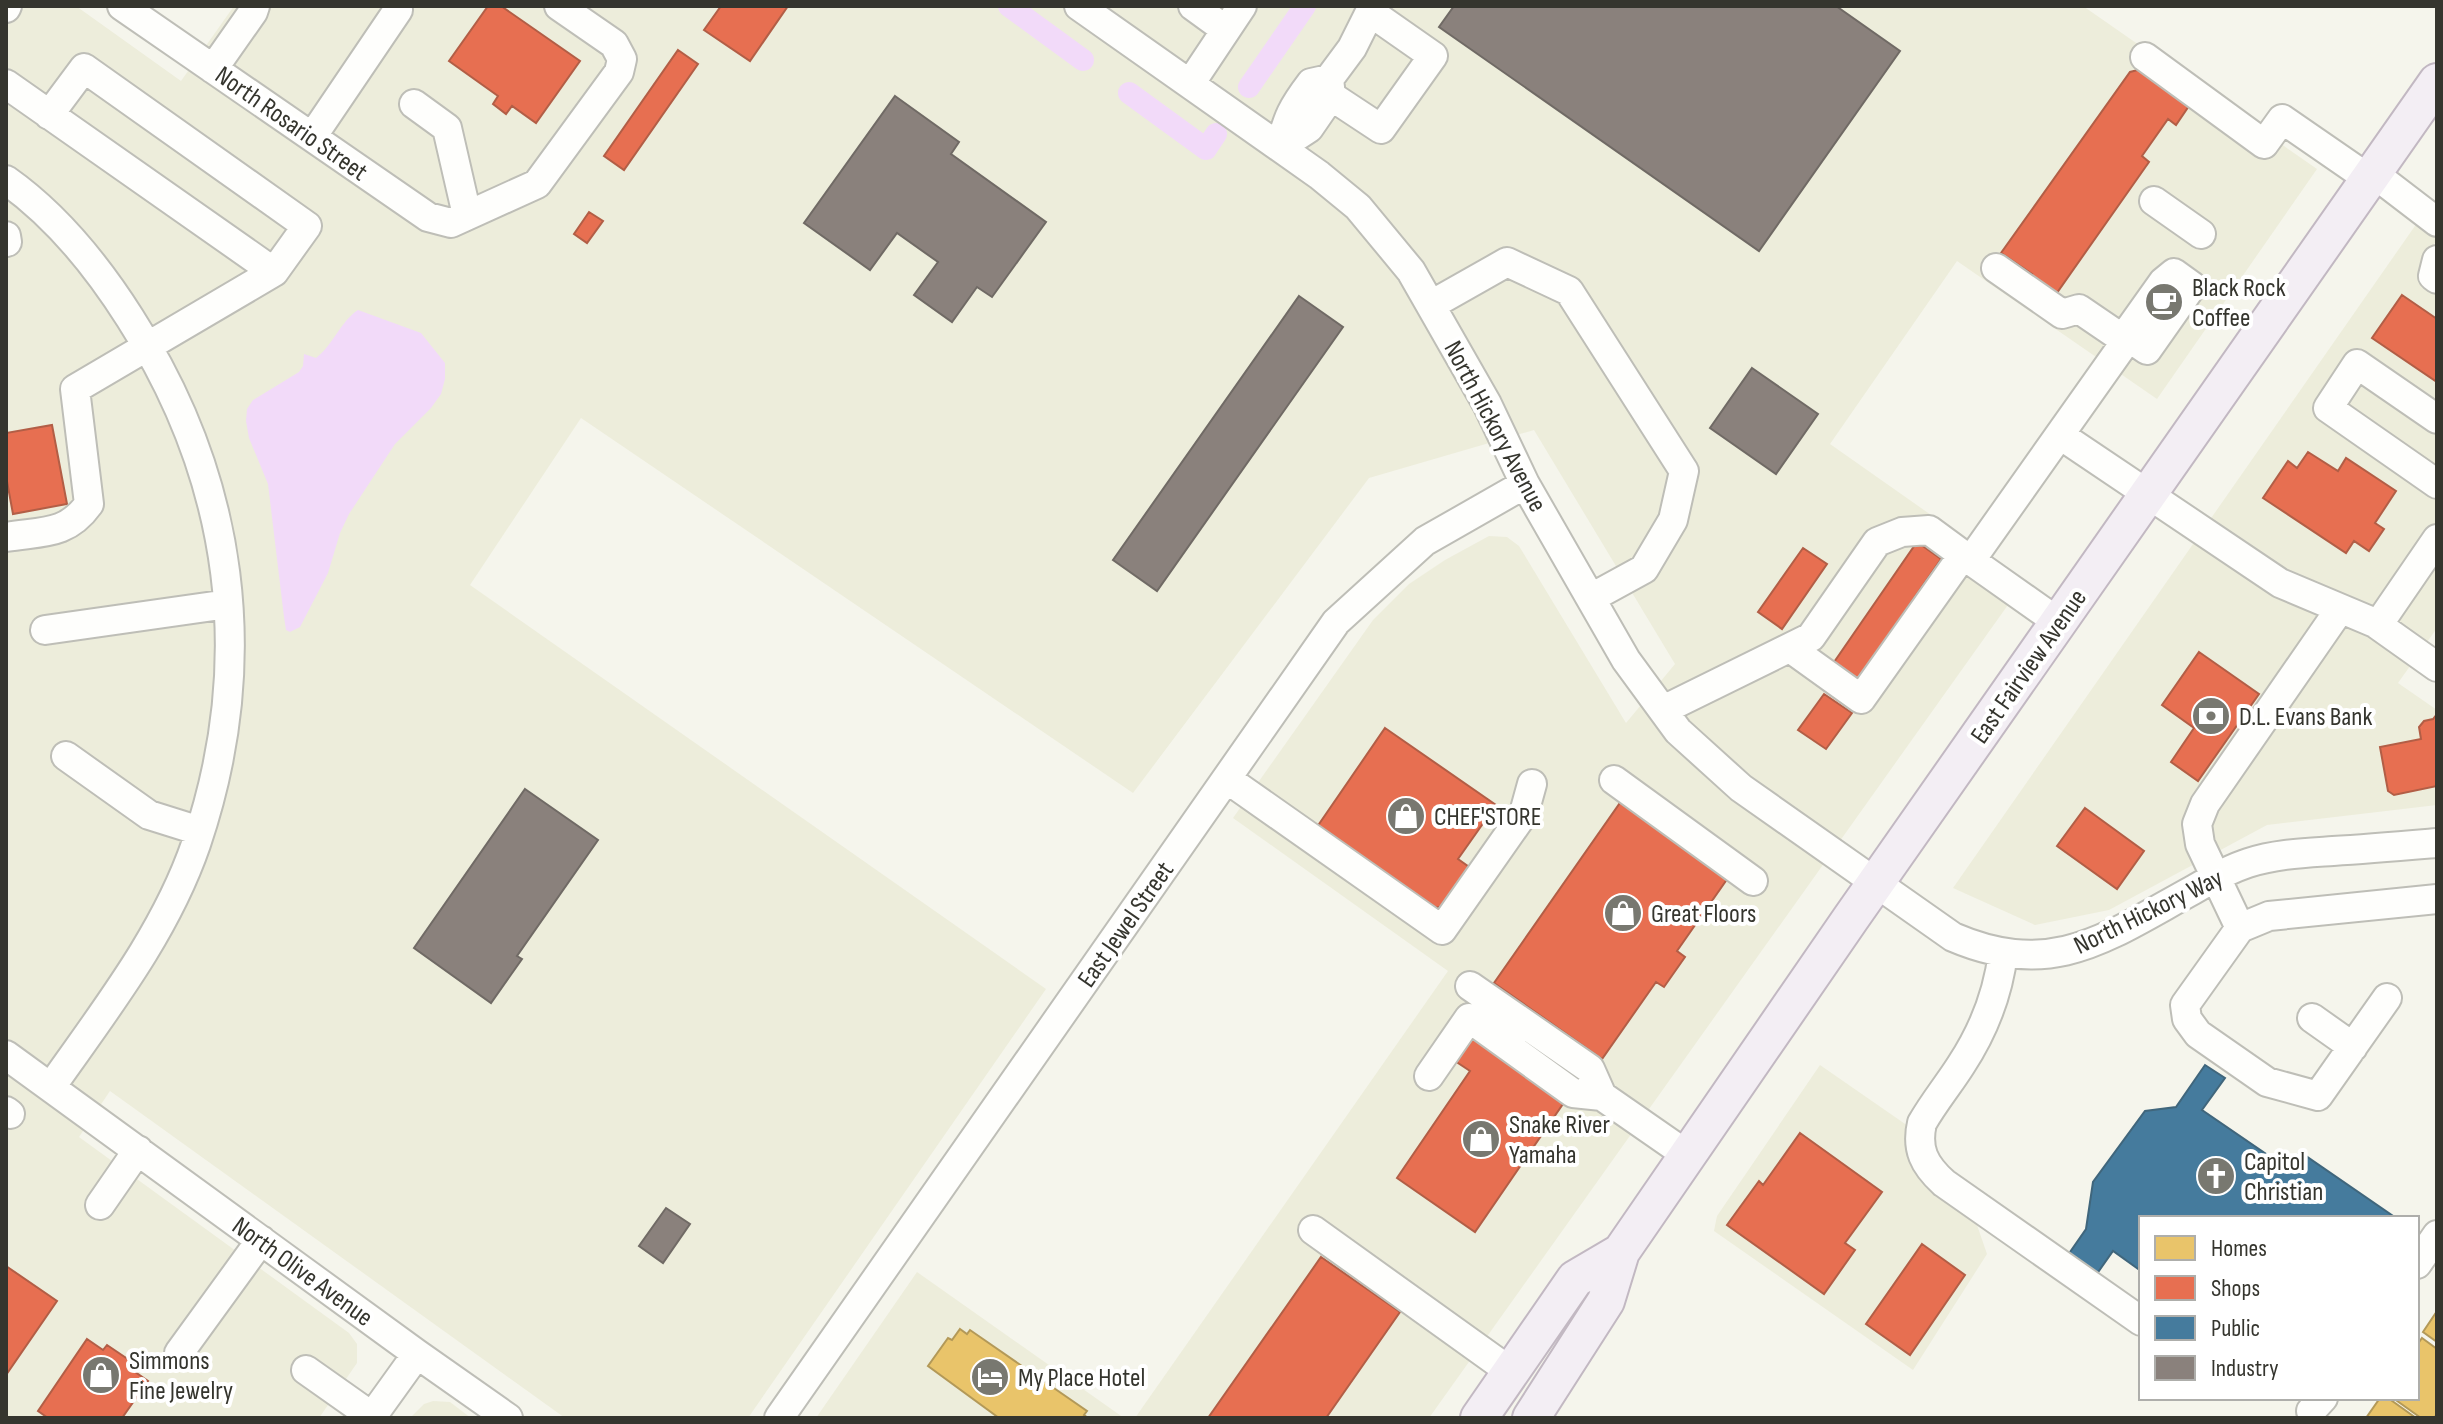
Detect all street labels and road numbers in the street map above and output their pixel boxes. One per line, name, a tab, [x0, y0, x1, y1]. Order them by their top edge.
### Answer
street label: North Rosario Street	[209, 60, 373, 188]
street label: North Hickory Avenue	[1437, 336, 1553, 518]
street label: East Fairview Avenue	[1965, 584, 2094, 750]
street label: East Jewel Street	[1072, 856, 1181, 994]
street label: North Hickory Way	[2069, 863, 2228, 962]
street label: North Olive Avenue	[226, 1211, 378, 1334]

